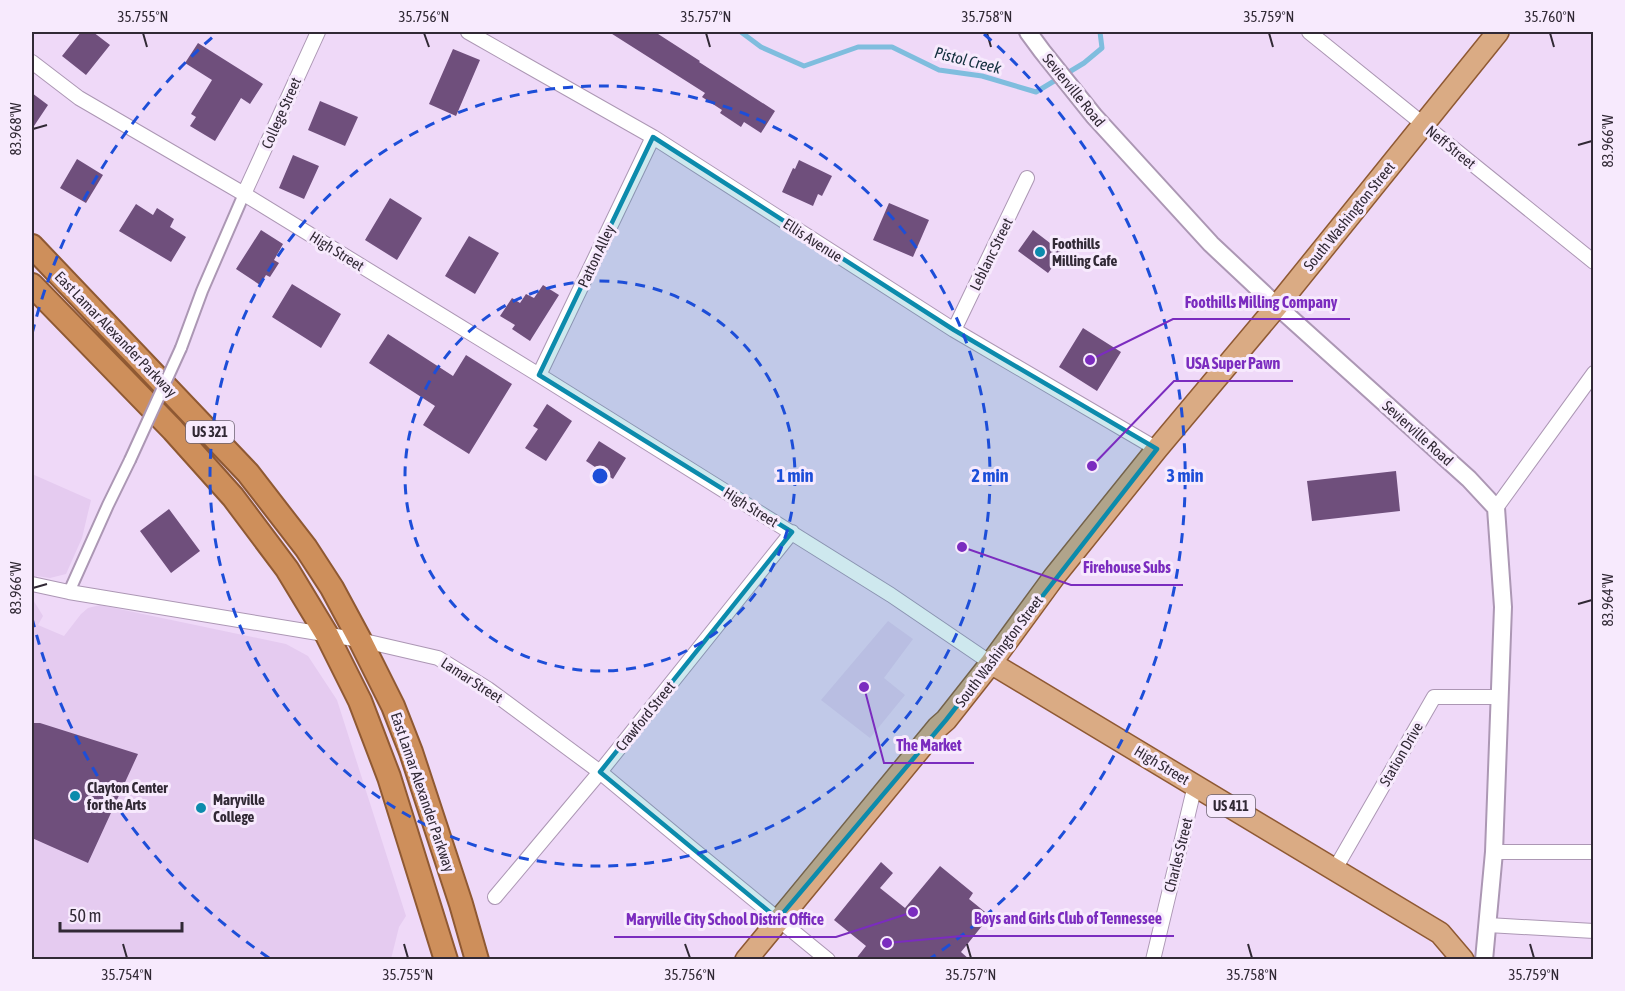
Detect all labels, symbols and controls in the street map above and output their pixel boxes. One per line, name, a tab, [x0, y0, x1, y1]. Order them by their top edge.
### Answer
text: 35.755°N	[118, 8, 168, 25]
text: 35.756°N	[399, 8, 449, 25]
text: 35.757°N	[681, 8, 731, 25]
text: 35.758°N	[962, 8, 1012, 25]
text: 35.759°N	[1244, 8, 1294, 25]
text: 35.760°N	[1525, 8, 1575, 25]
water label: Pistol Creek	[933, 43, 1004, 77]
street label: Sevierville Road	[1039, 50, 1109, 130]
street label: College Street	[258, 75, 304, 151]
text: 83.968°W	[7, 102, 24, 155]
text: 83.966°W	[1599, 114, 1616, 167]
street label: Neff Street	[1423, 122, 1479, 172]
street label: South Washington Street	[1300, 158, 1398, 274]
street label: Ellis Avenue	[780, 215, 846, 265]
street label: Leblanc Street	[966, 215, 1016, 293]
street label: Patton Alley	[574, 222, 618, 290]
street label: High Street	[307, 228, 367, 274]
place label: Foothills Milling Cafe	[1052, 235, 1118, 269]
marker: Foothills Milling Cafe	[1033, 245, 1047, 259]
street label: East Lamar Alexander Parkway	[52, 268, 180, 400]
callout: Foothills Milling Company	[1173, 285, 1350, 319]
text: Foothills Milling Company	[1185, 293, 1338, 311]
callout: USA Super Pawn	[1174, 347, 1293, 381]
text: USA Super Pawn	[1186, 354, 1281, 372]
street label: Sevierville Road	[1379, 397, 1457, 469]
road number: US 321	[186, 421, 234, 443]
text: 1 min	[777, 465, 814, 486]
text: 2 min	[972, 465, 1009, 486]
text: 3 min	[1167, 465, 1204, 486]
centre of rings	[590, 466, 610, 486]
street label: High Street	[721, 484, 781, 530]
callout: Firehouse Subs	[1071, 551, 1183, 585]
text: Firehouse Subs	[1083, 558, 1171, 576]
text: 83.966°W	[7, 561, 24, 614]
text: 83.964°W	[1599, 573, 1616, 626]
street label: South Washington Street	[952, 592, 1046, 710]
street label: Lamar Street	[438, 654, 506, 706]
street label: Crawford Street	[612, 678, 678, 754]
street label: East Lamar Alexander Parkway	[388, 710, 458, 874]
street label: Station Drive	[1376, 719, 1426, 789]
callout: The Market	[884, 729, 974, 763]
text: The Market	[896, 736, 962, 754]
street label: High Street	[1132, 742, 1192, 788]
place label: Clayton Center for the Arts	[86, 779, 168, 813]
marker: Clayton Center for the Arts	[68, 789, 82, 803]
place label: Maryville College	[213, 791, 265, 825]
road number: US 411	[1207, 795, 1255, 817]
marker: Maryville College	[194, 801, 208, 815]
street label: Charles Street	[1161, 816, 1195, 894]
scale bar	[60, 895, 182, 933]
callout: Boys and Girls Club of Tennessee	[962, 902, 1174, 936]
callout: Maryville City School Distric Office	[614, 903, 836, 937]
text: 50 m	[69, 905, 101, 926]
text: Boys and Girls Club of Tennessee	[974, 909, 1162, 927]
text: Maryville City School Distric Office	[626, 910, 824, 928]
text: 35.754°N	[102, 966, 152, 983]
text: 35.755°N	[383, 966, 433, 983]
text: 35.756°N	[665, 966, 715, 983]
text: 35.757°N	[946, 966, 996, 983]
text: 35.758°N	[1227, 966, 1277, 983]
text: 35.759°N	[1509, 966, 1559, 983]

